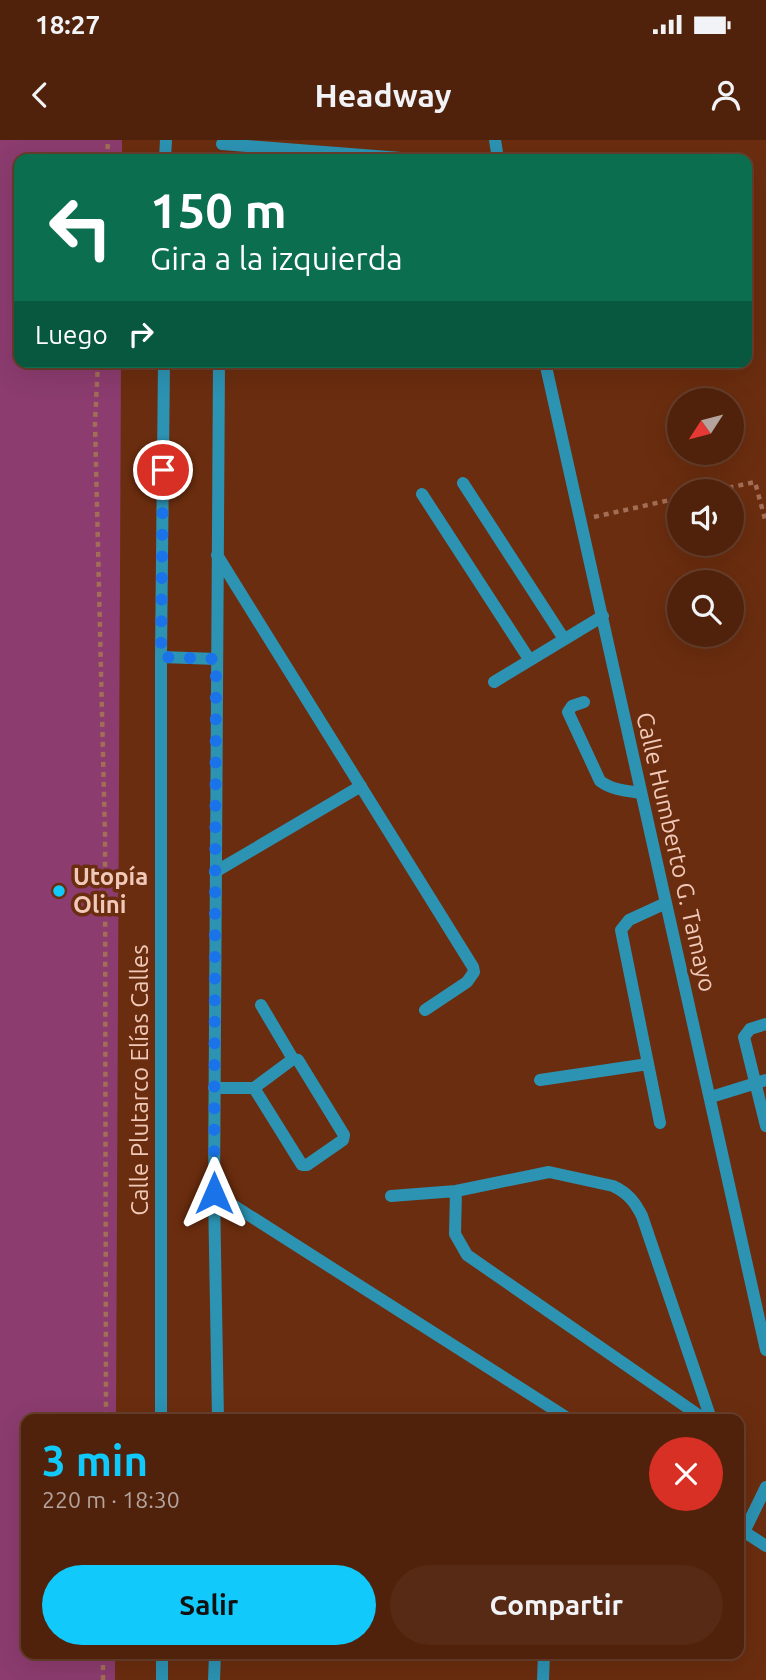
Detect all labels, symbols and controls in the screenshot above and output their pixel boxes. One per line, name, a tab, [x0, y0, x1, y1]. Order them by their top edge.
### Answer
text: 18:27	[35, 10, 100, 39]
icon: back	[21, 76, 59, 114]
icon: person	[707, 76, 745, 114]
text: Headway	[314, 77, 452, 113]
icon: left	[35, 182, 126, 273]
text: 150 m	[150, 182, 287, 237]
text: Gira a la izquierda	[150, 240, 403, 276]
icon: right	[122, 315, 160, 353]
text: Luego	[35, 320, 108, 349]
north arrow	[667, 388, 744, 466]
map controls	[667, 388, 744, 647]
pin	[133, 440, 193, 500]
icon: arrive	[144, 451, 182, 489]
button: sound	[667, 479, 744, 556]
button: search	[667, 570, 744, 647]
street label: Calle Humberto G. Tamayo	[631, 710, 722, 994]
place label: Utopía Olini	[73, 863, 148, 918]
marker: Utopía Olini	[51, 883, 67, 899]
street label: Calle Plutarco Elías Calles	[126, 944, 153, 1216]
position arrow	[177, 1156, 251, 1230]
text: 3 min	[42, 1437, 148, 1484]
button: close	[649, 1437, 723, 1511]
text: 220 m · 18:30	[42, 1487, 180, 1512]
button: Salir	[42, 1565, 376, 1645]
button: Compartir	[390, 1565, 723, 1645]

